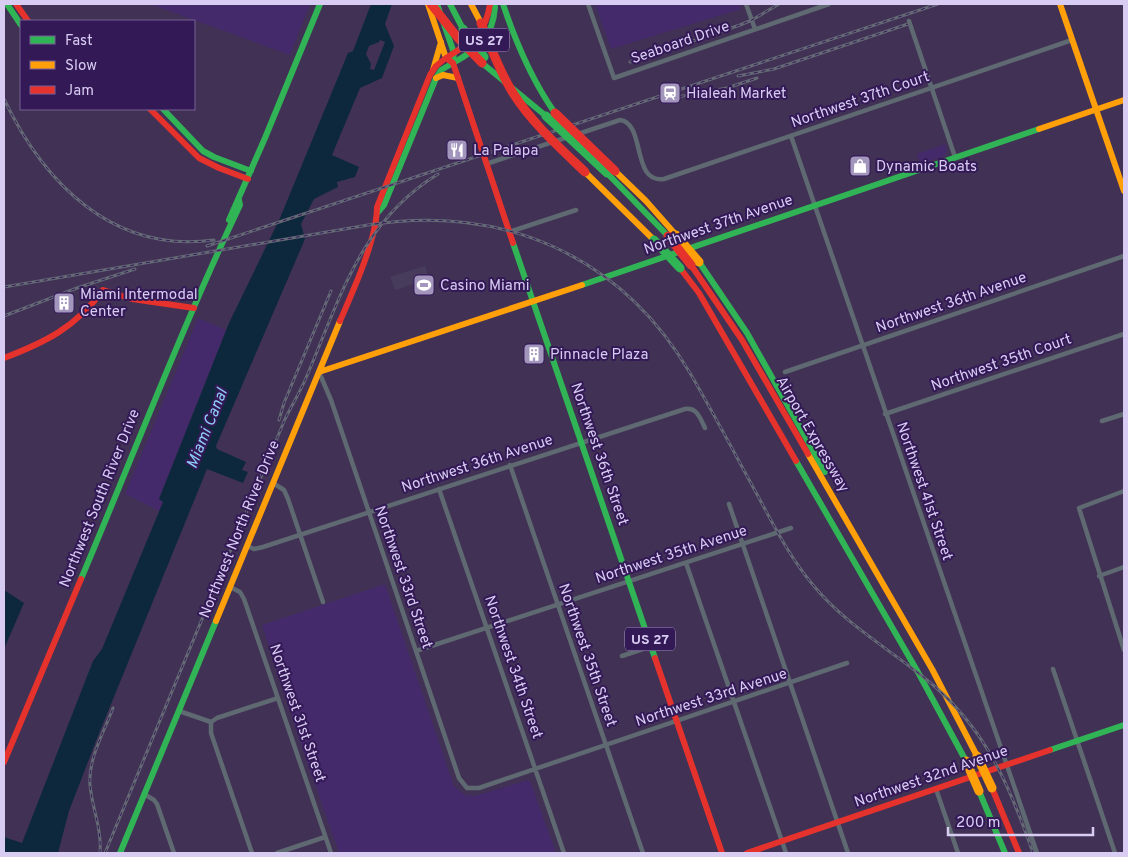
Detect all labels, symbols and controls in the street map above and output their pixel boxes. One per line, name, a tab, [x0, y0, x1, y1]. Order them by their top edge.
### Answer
street label: Seaboard Drive	[629, 18, 732, 69]
legend	[20, 20, 195, 110]
road number: US 27	[459, 28, 509, 52]
text: Fast	[65, 32, 93, 51]
text: Slow	[65, 57, 97, 76]
street label: Northwest 37th Court	[789, 68, 932, 133]
station icon: Hialeah Market	[658, 81, 682, 105]
text: Jam	[65, 82, 94, 101]
place label: Hialeah Market	[686, 85, 787, 104]
restaurant icon: La Palapa	[445, 138, 469, 162]
place label: La Palapa	[473, 142, 538, 161]
shop icon: Dynamic Boats	[848, 154, 872, 178]
place label: Dynamic Boats	[876, 158, 977, 177]
street label: Northwest 37th Avenue	[641, 191, 796, 260]
street label: Northwest 36th Avenue	[874, 269, 1029, 338]
sports icon: Casino Miami	[412, 273, 436, 297]
place label: Casino Miami	[440, 277, 529, 296]
place label: Miami Intermodal Center	[80, 286, 198, 322]
building icon: Miami Intermodal Center	[52, 291, 76, 315]
street label: Northwest 35th Court	[929, 330, 1074, 396]
building icon: Pinnacle Plaza	[522, 342, 546, 366]
place label: Pinnacle Plaza	[550, 346, 648, 365]
street label: Airport Expressway	[771, 373, 853, 496]
street label: Northwest 36th Street	[565, 381, 632, 528]
water label: Miami Canal	[183, 385, 233, 472]
street label: Northwest South River Drive	[56, 407, 145, 590]
street label: Northwest 41st Street	[891, 420, 956, 563]
street label: Northwest 36th Avenue	[399, 431, 556, 498]
street label: Northwest North River Drive	[196, 438, 285, 621]
street label: Northwest 33rd Street	[369, 503, 436, 652]
street label: Northwest 35th Avenue	[593, 522, 750, 589]
street label: Northwest 35th Street	[553, 581, 620, 730]
street label: Northwest 34th Street	[479, 593, 546, 742]
road number: US 27	[625, 628, 675, 650]
street label: Northwest 31st Street	[264, 642, 329, 785]
street label: Northwest 33rd Avenue	[633, 665, 790, 732]
street label: Northwest 32nd Avenue	[852, 742, 1011, 813]
scale bar	[948, 804, 1093, 836]
text: 200 m	[956, 814, 1001, 833]

